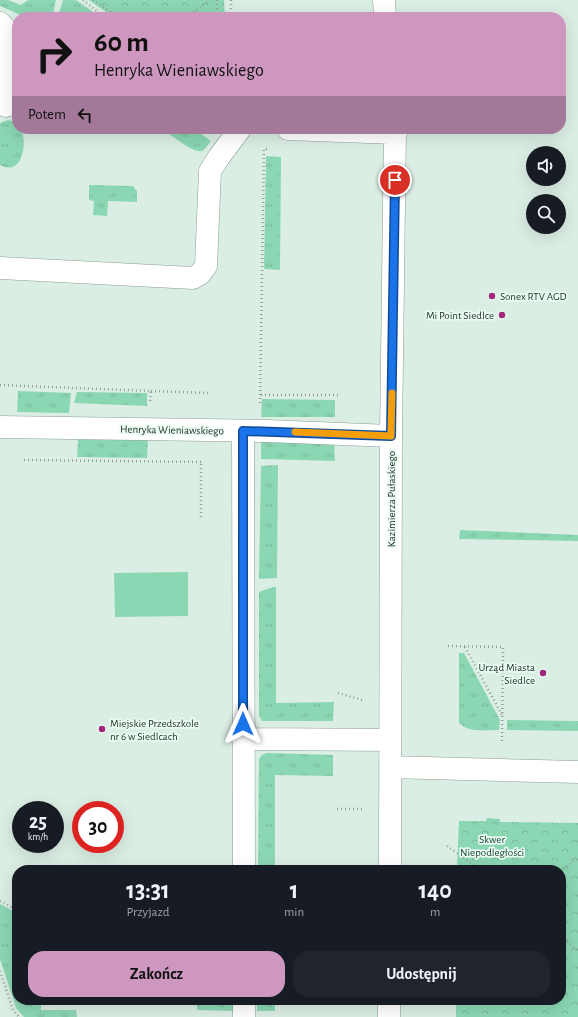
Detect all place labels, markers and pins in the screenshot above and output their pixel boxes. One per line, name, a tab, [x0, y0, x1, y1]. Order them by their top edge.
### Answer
pin	[378, 163, 412, 197]
marker: Sonex RTV AGD	[487, 291, 497, 301]
place label: Sonex RTV AGD	[500, 291, 567, 302]
place label: Mi Point Siedlce	[426, 310, 494, 321]
marker: Mi Point Siedlce	[497, 310, 507, 320]
place label: Urząd Miasta Siedlce	[479, 662, 535, 686]
marker: Urząd Miasta Siedlce	[538, 668, 548, 678]
place label: Miejskie Przedszkole nr 6 w Siedlcach	[110, 718, 199, 742]
marker: Miejskie Przedszkole nr 6 w Siedlcach	[97, 724, 107, 734]

